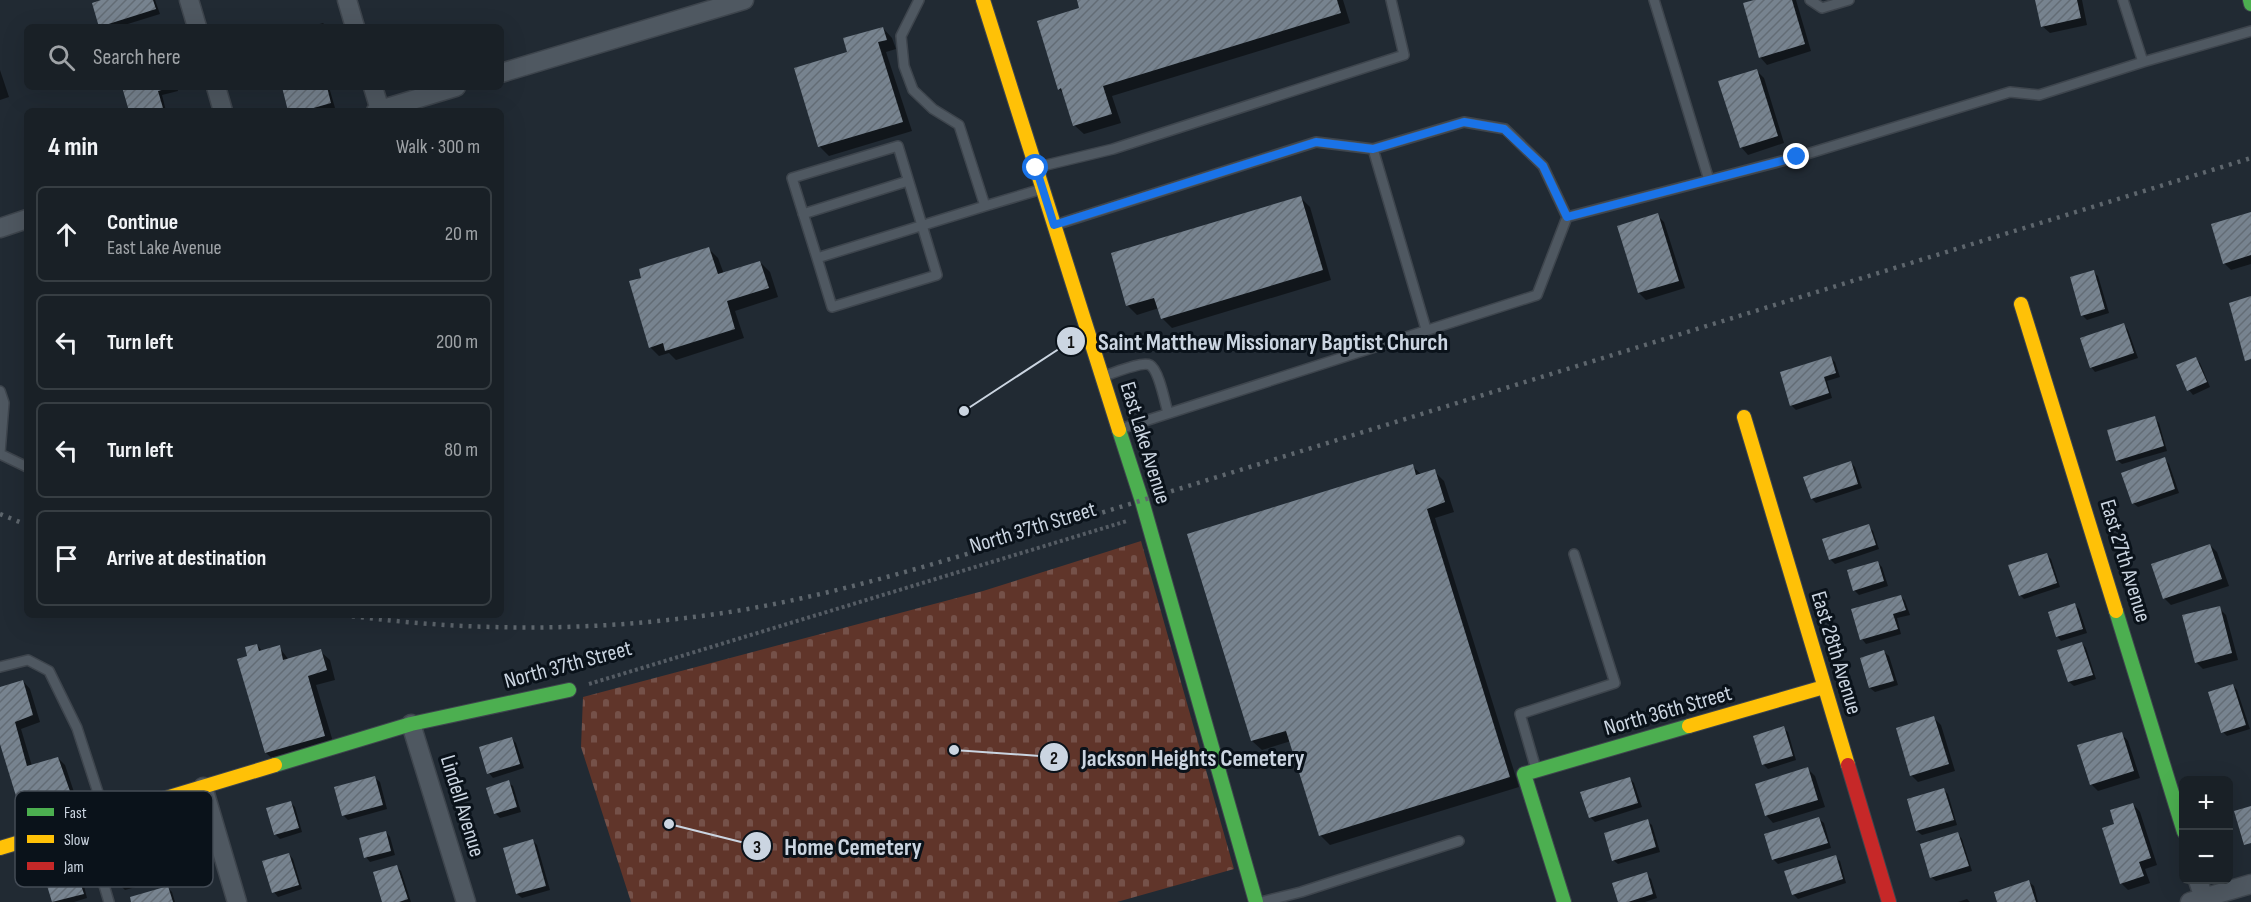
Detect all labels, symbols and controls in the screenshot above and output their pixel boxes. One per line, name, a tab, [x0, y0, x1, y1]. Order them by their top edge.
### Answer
search box	[24, 24, 504, 90]
icon: search	[45, 41, 78, 74]
text: Search here	[93, 44, 180, 71]
text: 4 min	[48, 132, 98, 163]
text: Walk · 300 m	[396, 135, 480, 159]
route end	[1783, 143, 1809, 169]
route start	[1022, 154, 1048, 180]
text: Continue	[107, 209, 178, 236]
icon: ahead	[50, 218, 83, 251]
text: 20 m	[445, 222, 478, 246]
text: East Lake Avenue	[107, 236, 222, 260]
callout: Saint Matthew Missionary Baptist Church	[1056, 320, 1460, 362]
icon: left	[50, 326, 83, 359]
text: Saint Matthew Missionary Baptist Church	[1098, 328, 1448, 357]
text: Turn left	[107, 329, 173, 356]
text: 200 m	[436, 330, 478, 354]
text: 1	[1067, 332, 1075, 353]
street label: East Lake Avenue	[1114, 379, 1176, 507]
icon: left	[50, 434, 83, 467]
text: Turn left	[107, 437, 173, 464]
text: 80 m	[444, 438, 478, 462]
street label: North 37th Street	[967, 496, 1100, 560]
street label: East 27th Avenue	[2094, 496, 2156, 626]
icon: arrive	[50, 542, 83, 575]
text: Arrive at destination	[107, 545, 266, 572]
street label: East 28th Avenue	[1804, 588, 1868, 718]
street label: North 37th Street	[501, 635, 635, 695]
street label: North 36th Street	[1601, 680, 1735, 742]
callout: Jackson Heights Cemetery	[1039, 736, 1317, 778]
text: Jackson Heights Cemetery	[1080, 744, 1305, 773]
text: 2	[1050, 748, 1058, 769]
street label: Lindell Avenue	[434, 752, 490, 860]
map controls	[2179, 776, 2233, 884]
button: +	[2179, 776, 2233, 830]
legend	[15, 791, 213, 887]
text: Fast	[64, 804, 87, 823]
callout: Home Cemetery	[742, 825, 934, 867]
button: −	[2179, 830, 2233, 884]
text: Slow	[64, 831, 89, 850]
text: Home Cemetery	[784, 833, 922, 862]
text: 3	[753, 837, 761, 858]
text: Jam	[63, 858, 84, 877]

